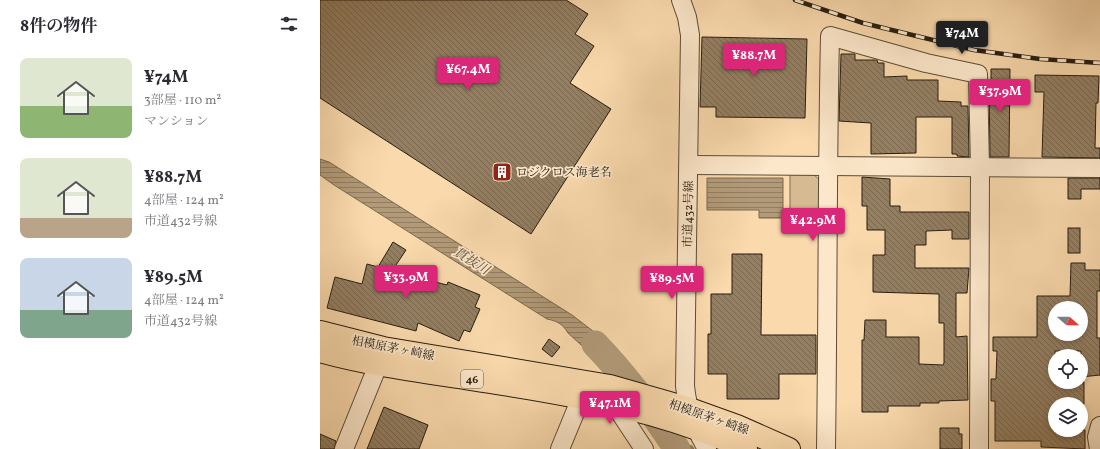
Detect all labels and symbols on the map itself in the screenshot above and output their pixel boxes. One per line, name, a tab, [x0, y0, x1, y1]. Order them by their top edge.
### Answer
pin: ¥74M	[938, 21, 986, 55]
pin: ¥88.7M	[721, 43, 787, 77]
pin: ¥67.4M	[435, 57, 501, 91]
pin: ¥37.9M	[967, 79, 1033, 113]
building icon: ロジクロス海老名	[491, 161, 513, 183]
place label: ロジクロス海老名	[516, 165, 612, 181]
street label: 市道432号線	[680, 180, 698, 248]
pin: ¥42.9M	[780, 208, 846, 242]
water label: 貫抜川	[450, 244, 494, 281]
pin: ¥33.9M	[373, 265, 439, 299]
pin: ¥89.5M	[639, 266, 705, 300]
north arrow	[1048, 301, 1088, 341]
street label: 相模原茅ヶ崎線	[350, 333, 436, 365]
road number: 46	[461, 370, 483, 388]
pin: ¥47.1M	[577, 391, 643, 425]
street label: 相模原茅ヶ崎線	[666, 397, 751, 439]

